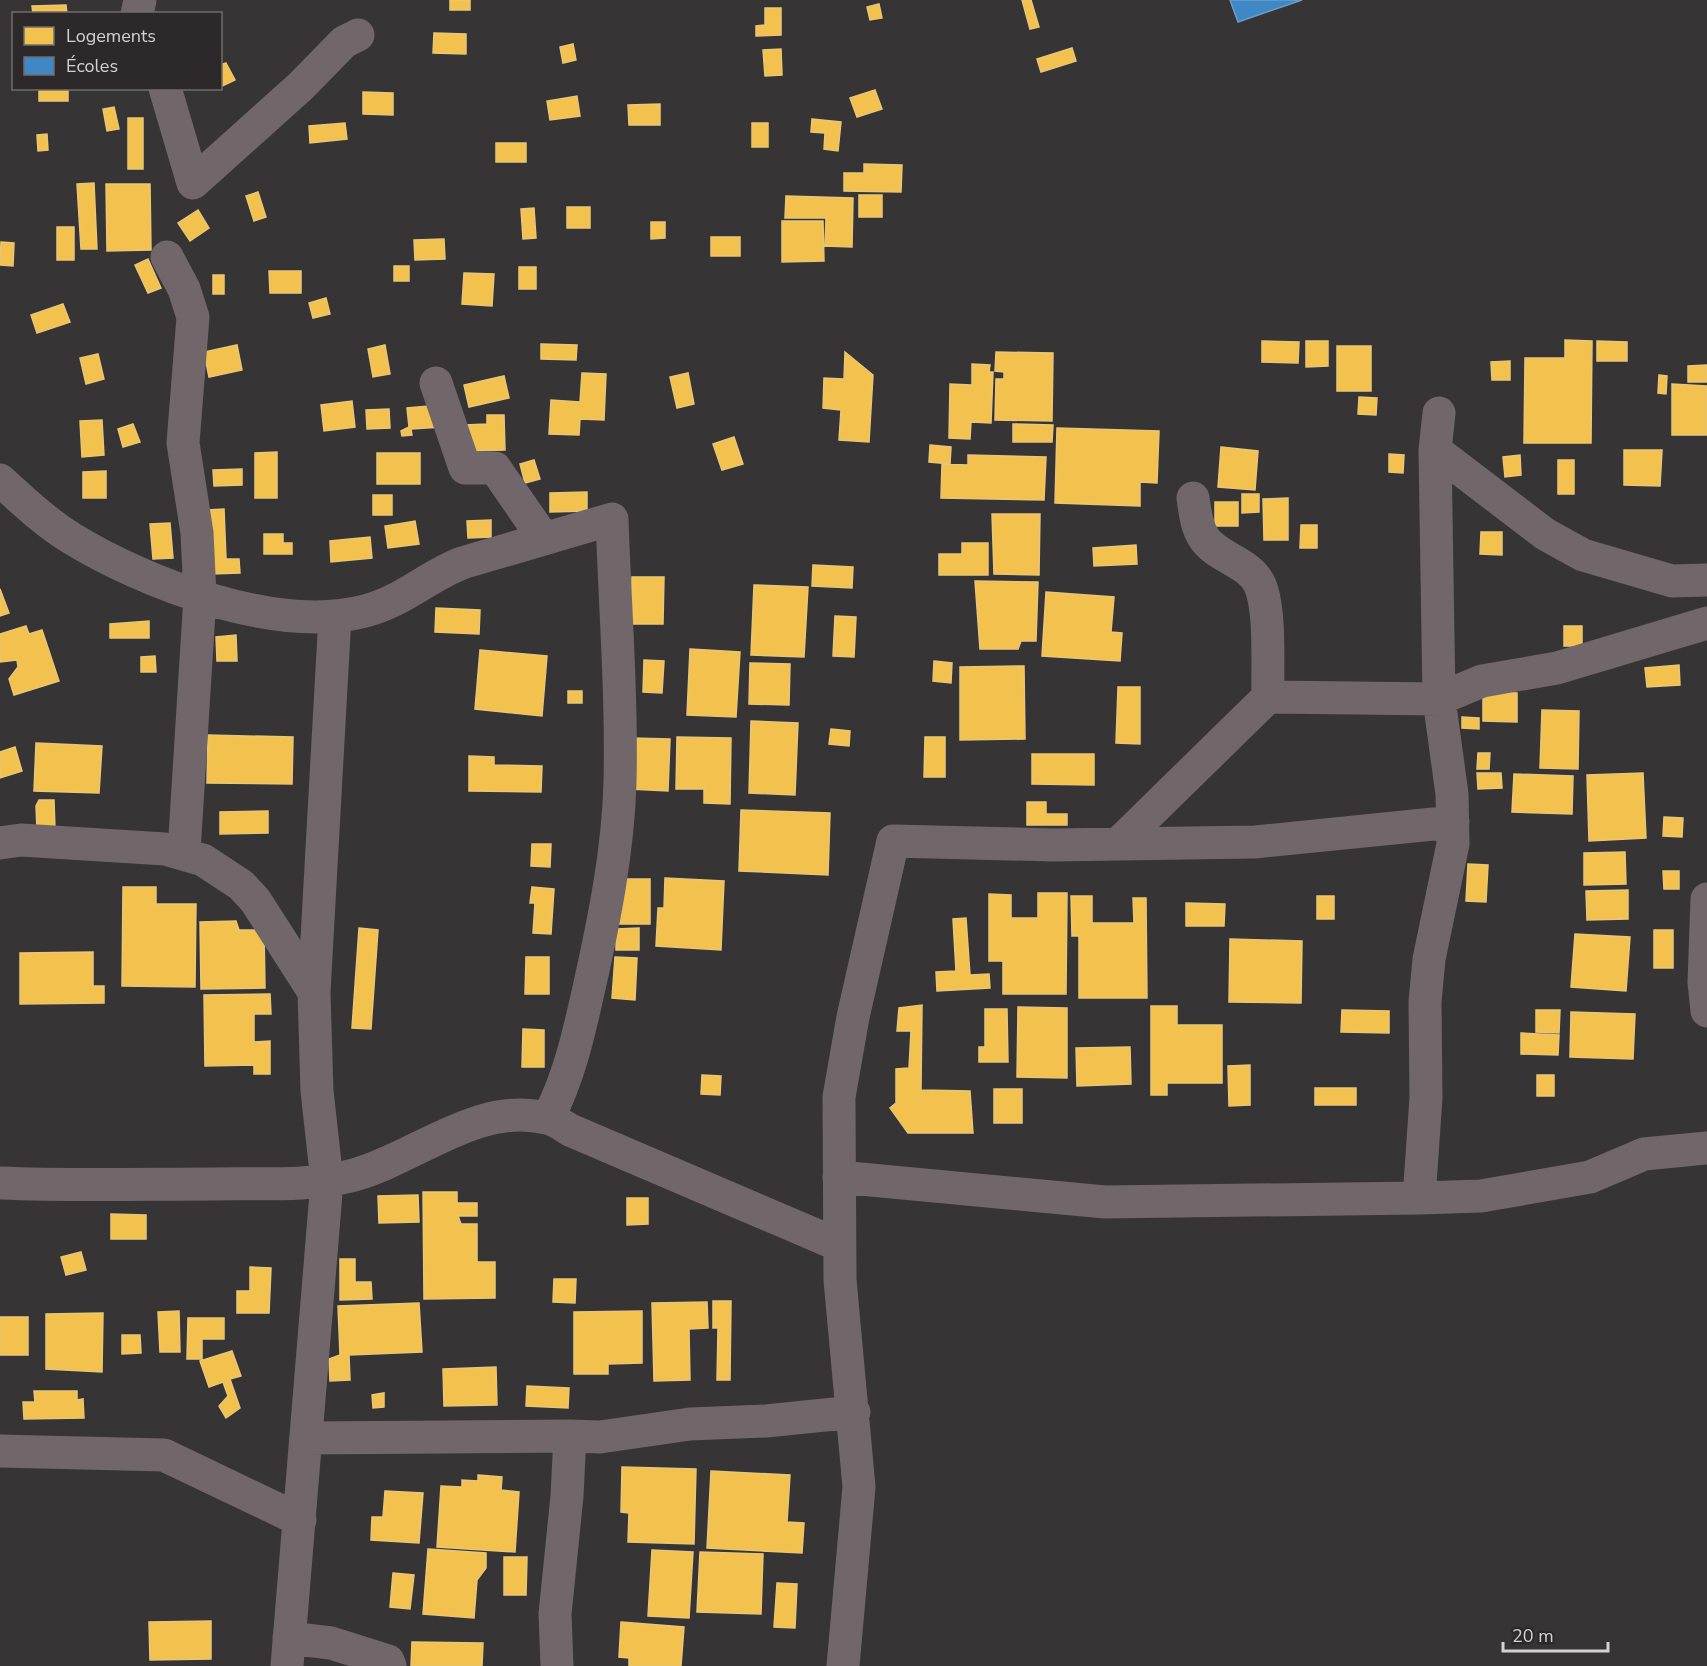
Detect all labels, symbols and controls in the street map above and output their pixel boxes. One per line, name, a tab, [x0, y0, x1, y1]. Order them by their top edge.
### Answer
legend	[12, 12, 222, 90]
text: Logements	[66, 24, 156, 48]
text: Écoles	[66, 54, 118, 78]
scale bar	[1503, 1615, 1608, 1653]
text: 20 m	[1512, 1624, 1554, 1648]

